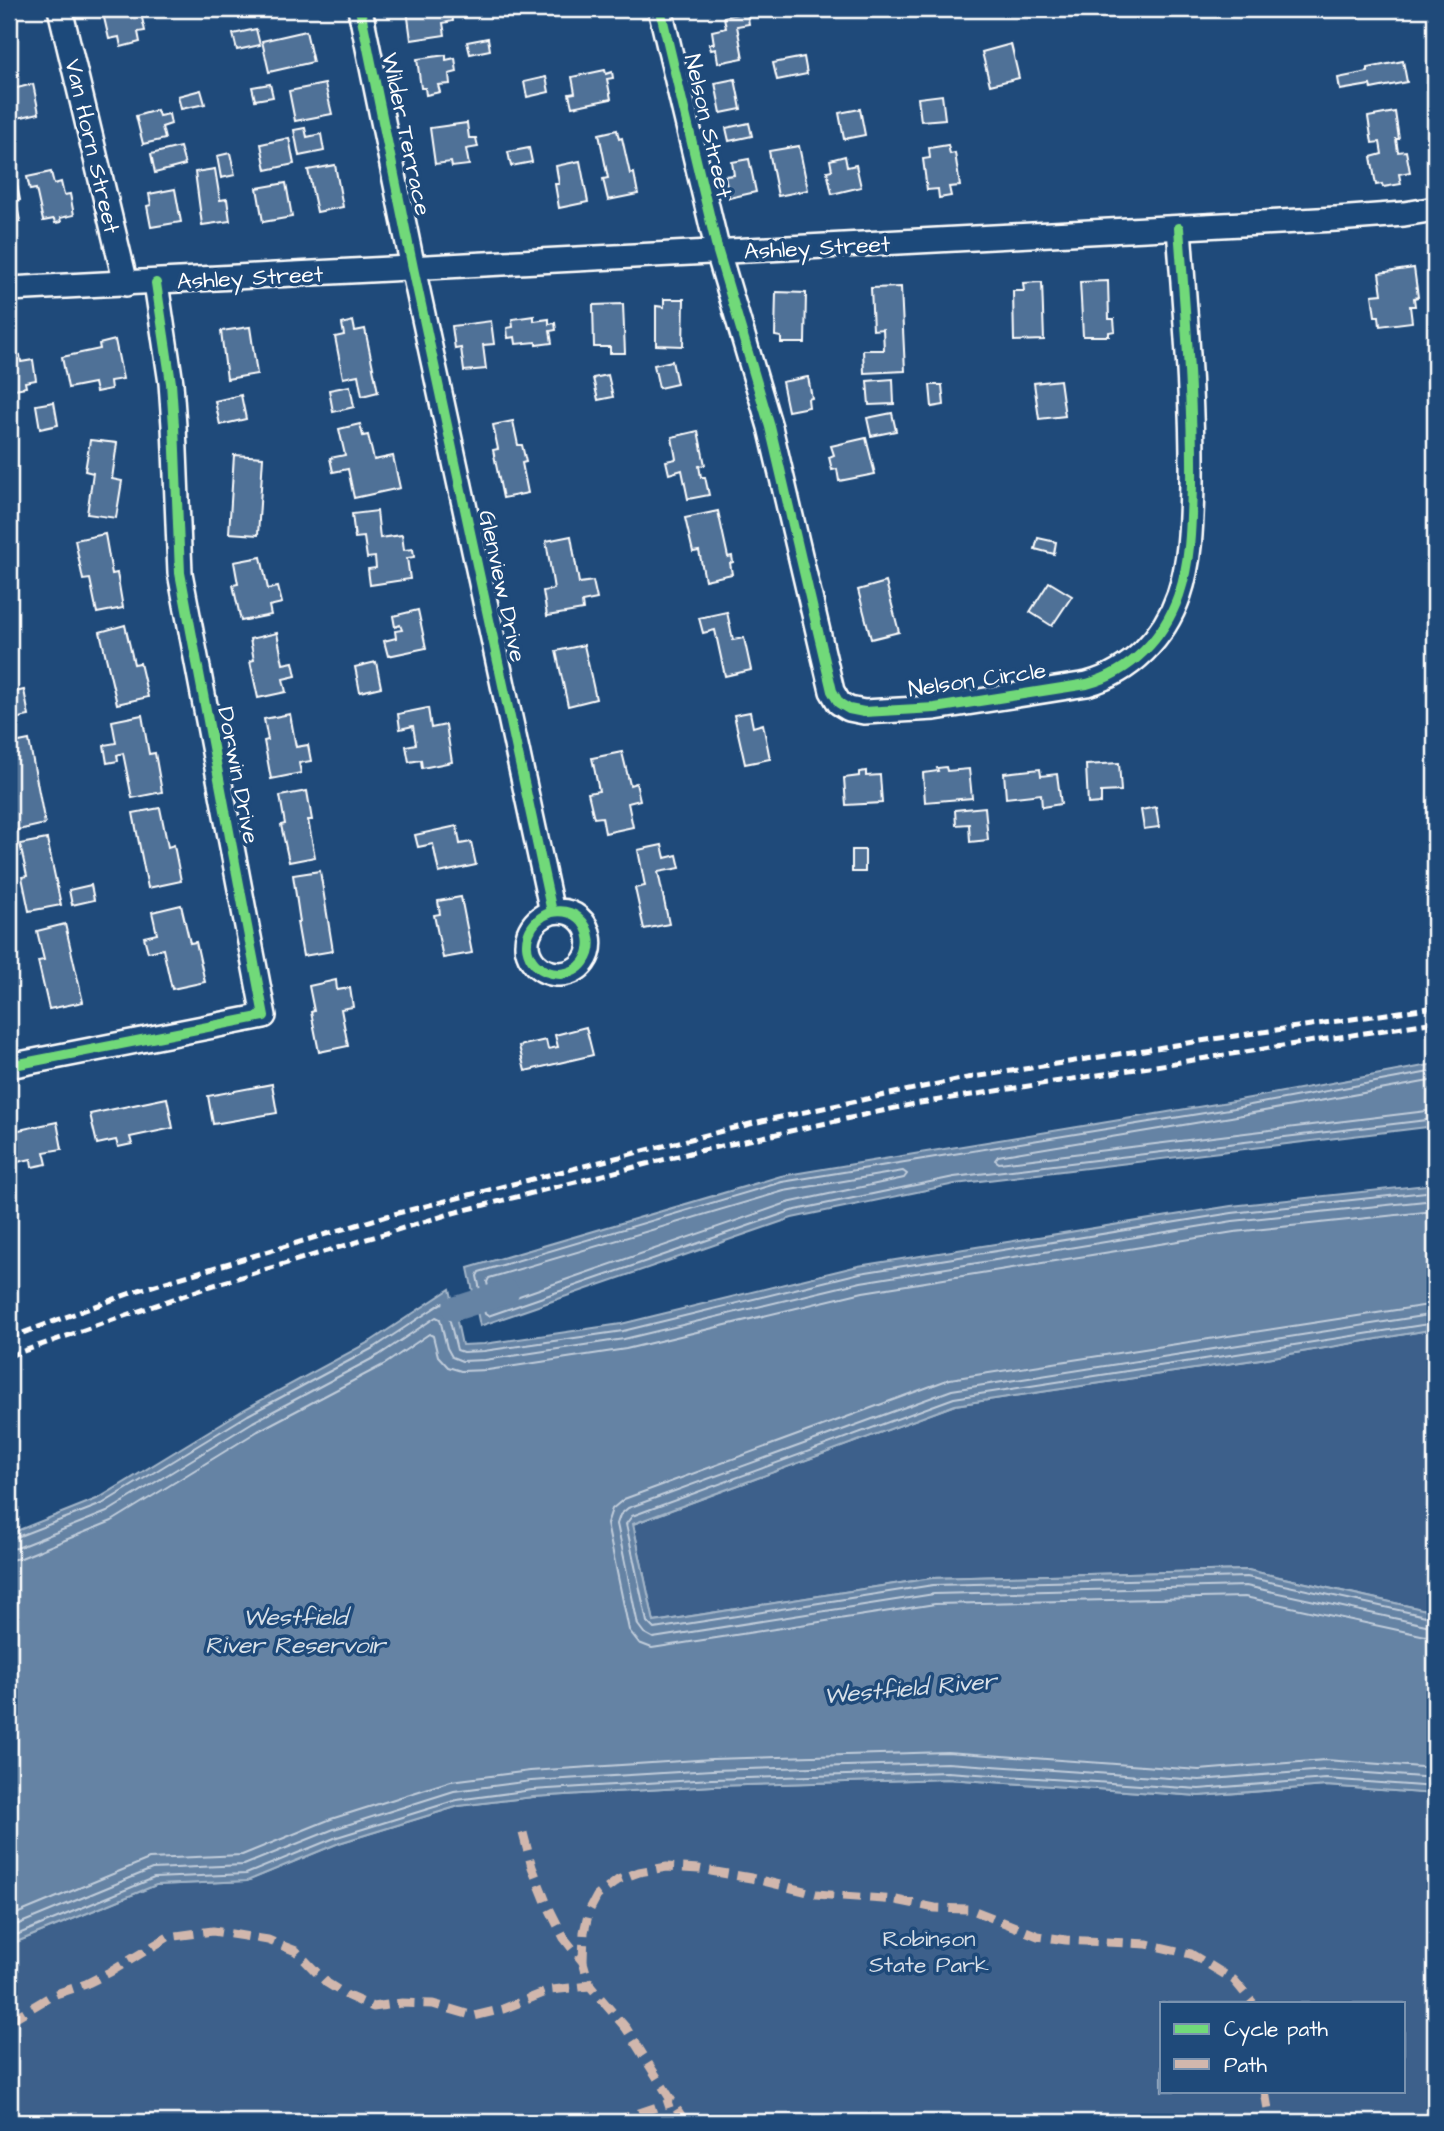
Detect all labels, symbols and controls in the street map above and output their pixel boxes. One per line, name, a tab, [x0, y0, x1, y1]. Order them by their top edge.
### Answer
street label: Wilder Terrace	[373, 50, 439, 219]
street label: Nelson Street	[676, 51, 740, 202]
street label: Van Horn Street	[56, 56, 128, 237]
street label: Ashley Street	[743, 228, 892, 269]
street label: Ashley Street	[176, 258, 325, 299]
street label: Glenview Drive	[470, 507, 534, 665]
street label: Nelson Circle	[906, 654, 1048, 705]
street label: Dorwin Drive	[209, 704, 267, 846]
water label: Westfield River Reservoir	[205, 1601, 388, 1663]
water label: Westfield River	[822, 1664, 1001, 1713]
park label: Robinson State Park	[869, 1923, 989, 1981]
legend	[1160, 2002, 1406, 2092]
text: Cycle path	[1224, 2015, 1329, 2046]
text: Path	[1224, 2051, 1268, 2080]

